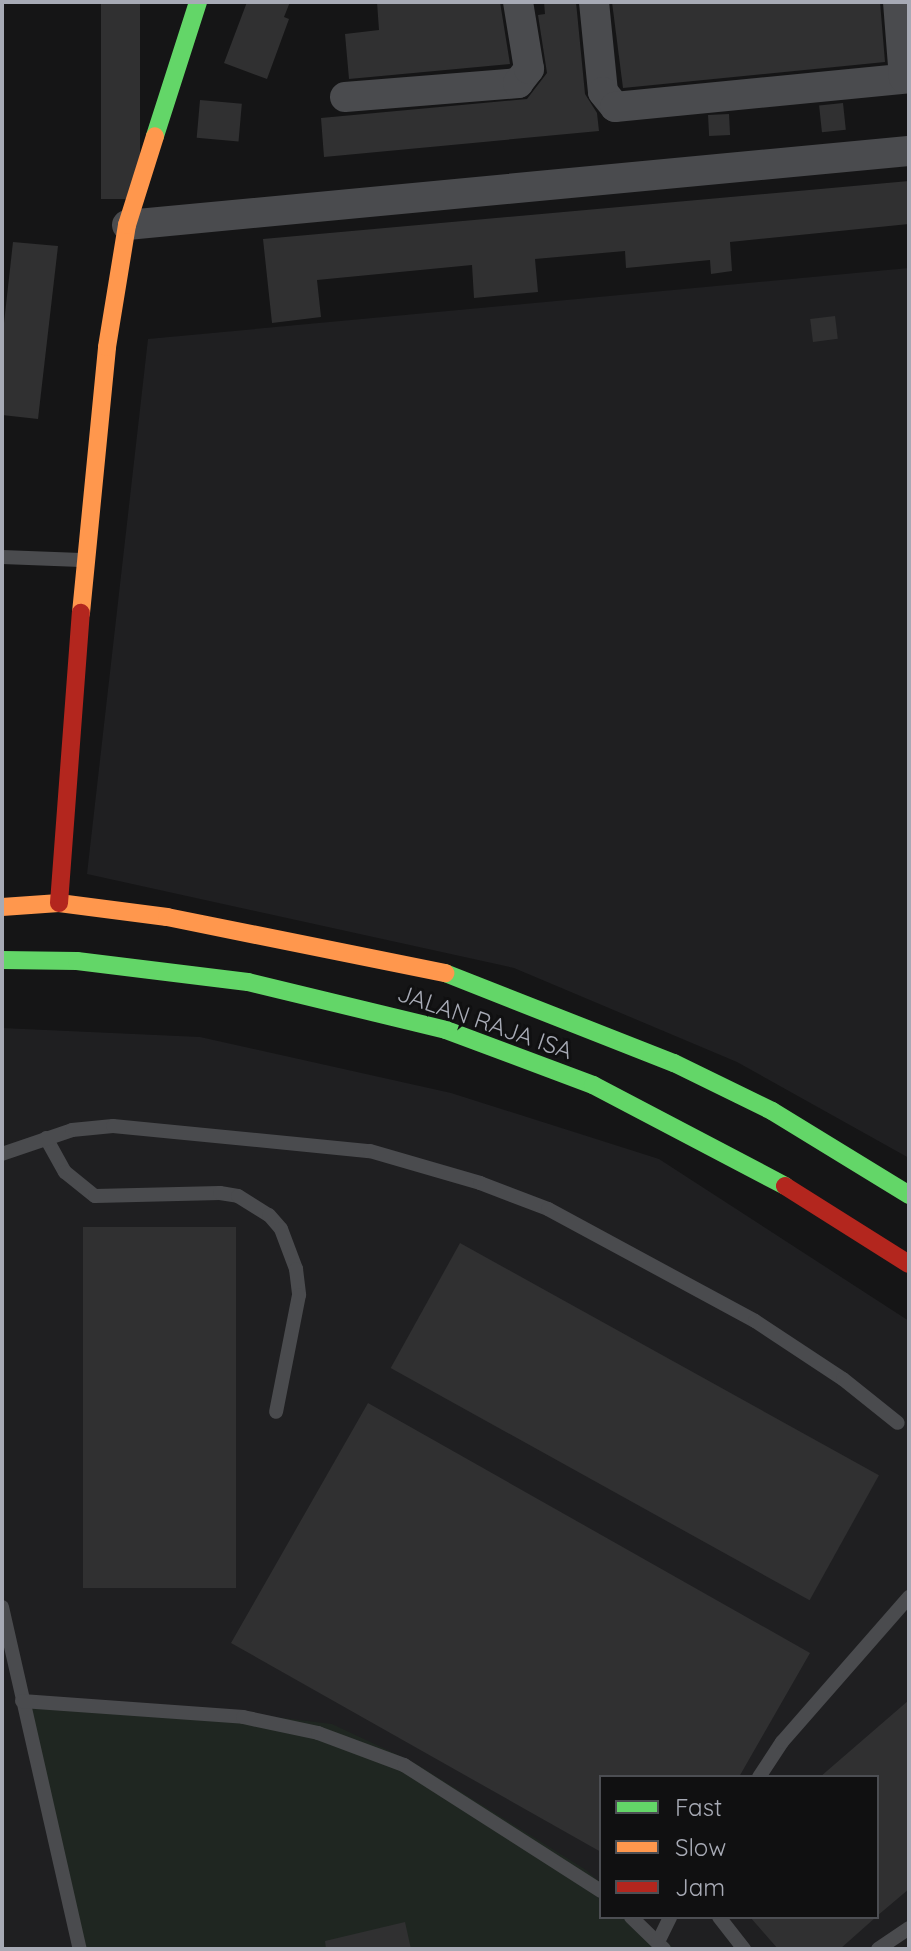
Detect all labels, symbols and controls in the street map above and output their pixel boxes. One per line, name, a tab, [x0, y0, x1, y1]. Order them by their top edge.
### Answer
street label: JALAN RAJA ISA	[394, 979, 576, 1065]
legend	[599, 1775, 879, 1919]
text: Fast	[675, 1792, 722, 1822]
text: Slow	[675, 1832, 726, 1862]
text: Jam	[675, 1872, 725, 1902]

